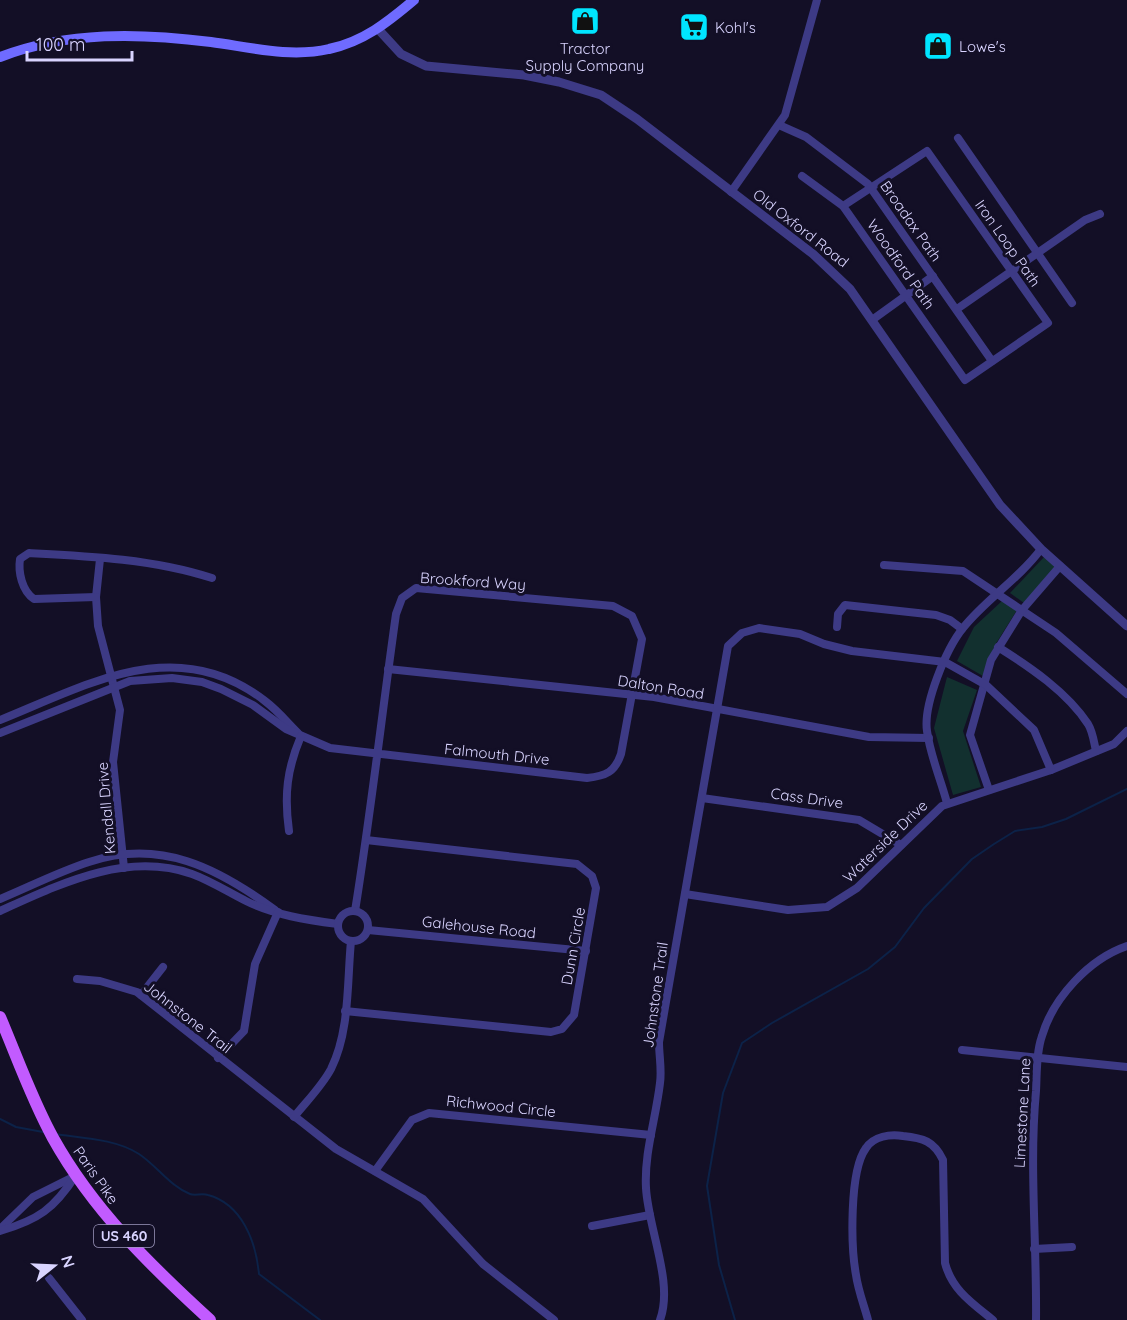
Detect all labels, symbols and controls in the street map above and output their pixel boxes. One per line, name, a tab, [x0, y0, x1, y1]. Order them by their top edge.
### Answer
shop icon: Tractor Supply Company	[569, 5, 601, 37]
supermarket icon: Kohl's	[678, 11, 710, 43]
place label: Kohl's	[715, 18, 756, 37]
scale bar	[27, 24, 132, 62]
shop icon: Lowe's	[922, 30, 954, 62]
text: 100 m	[36, 33, 85, 56]
place label: Lowe's	[959, 37, 1006, 56]
place label: Tractor Supply Company	[526, 39, 644, 75]
street label: Broadax Path	[876, 177, 946, 265]
street label: Old Oxford Road	[749, 185, 853, 271]
street label: Iron Loop Path	[971, 196, 1045, 290]
street label: Woodford Path	[863, 215, 939, 313]
street label: Brookford Way	[420, 568, 526, 594]
street label: Dalton Road	[616, 671, 706, 703]
street label: Falmouth Drive	[443, 739, 551, 769]
street label: Kendall Drive	[93, 761, 119, 855]
street label: Cass Drive	[769, 784, 845, 812]
street label: Waterside Drive	[839, 796, 931, 886]
street label: Dunn Circle	[557, 906, 589, 986]
street label: Galehouse Road	[421, 912, 537, 942]
street label: Johnstone Trail	[638, 941, 672, 1049]
street label: Johnstone Trail	[140, 977, 236, 1057]
street label: Limestone Lane	[1010, 1058, 1034, 1168]
street label: Richwood Circle	[445, 1091, 557, 1121]
street label: Paris Pike	[69, 1142, 123, 1208]
road number: US 460	[94, 1225, 154, 1247]
north arrow	[24, 1236, 84, 1296]
text: N	[57, 1253, 80, 1270]

